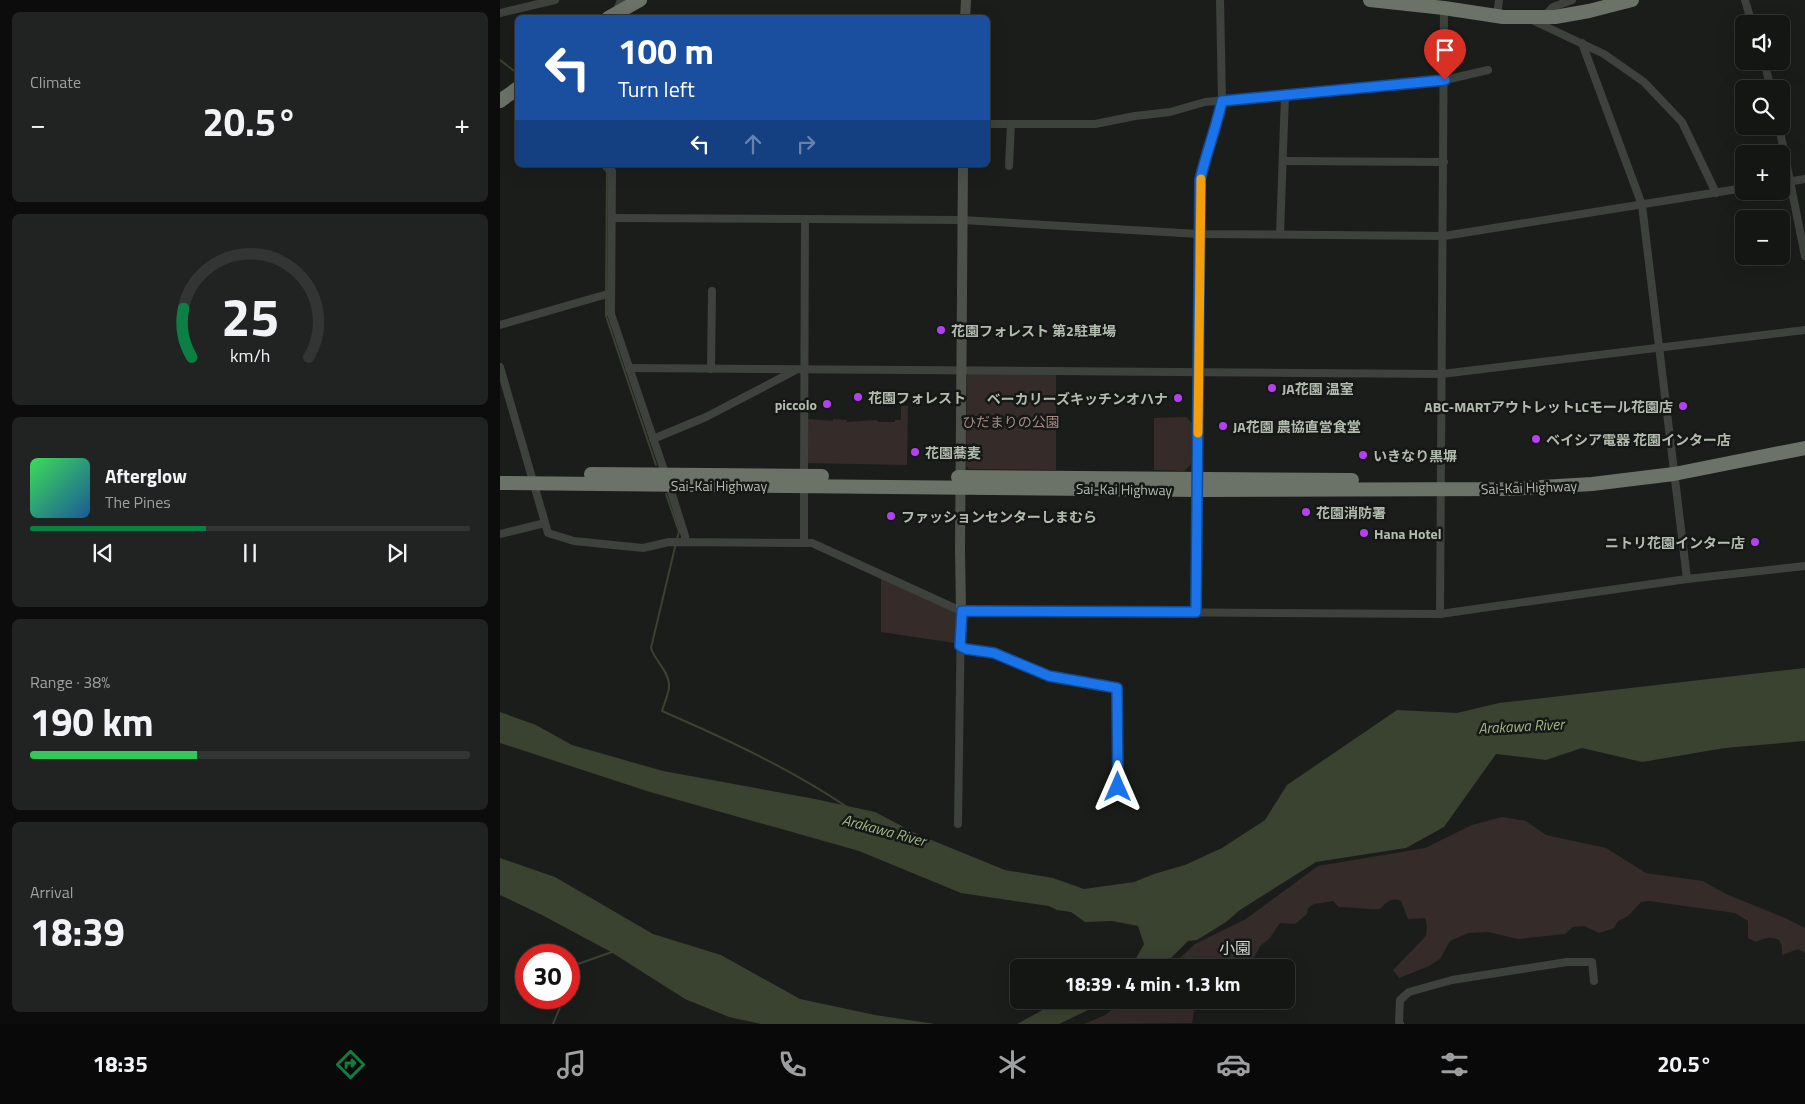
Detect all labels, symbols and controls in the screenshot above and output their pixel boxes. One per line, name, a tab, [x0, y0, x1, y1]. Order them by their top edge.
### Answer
map controls	[1735, 15, 1790, 265]
button: sound	[1735, 15, 1790, 70]
text: 100 m	[618, 24, 714, 78]
pin	[1424, 29, 1466, 80]
icon: left	[535, 35, 600, 100]
icon: arrive	[1431, 36, 1459, 64]
text: Climate	[30, 70, 81, 94]
text: Turn left	[618, 72, 695, 106]
button: search	[1735, 80, 1790, 135]
text: 20.5°	[203, 93, 297, 151]
text: −	[30, 102, 46, 145]
text: +	[454, 102, 470, 145]
icon: left	[686, 130, 714, 158]
icon: ahead	[739, 130, 767, 158]
icon: right	[792, 130, 820, 158]
button: +	[1735, 145, 1790, 200]
button: −	[1735, 210, 1790, 265]
text: 25	[221, 277, 279, 356]
place label: 花園フォレスト 第2駐車場	[951, 320, 1116, 341]
marker: 花園フォレスト 第2駐車場	[935, 324, 947, 336]
text: km/h	[230, 342, 270, 369]
place label: JA花園 温室	[1282, 378, 1354, 399]
marker: JA花園 温室	[1266, 382, 1278, 394]
place label: 花園フォレスト	[868, 387, 966, 408]
place label: ベーカリーズキッチンオハナ	[987, 388, 1168, 409]
marker: 花園フォレスト	[852, 391, 864, 403]
marker: ベーカリーズキッチンオハナ	[1172, 392, 1184, 404]
place label: piccolo	[775, 394, 817, 415]
place label: ABC-MARTアウトレットLCモール花園店	[1424, 396, 1673, 417]
marker: piccolo	[821, 398, 833, 410]
marker: ABC-MARTアウトレットLCモール花園店	[1677, 400, 1689, 412]
park label: ひだまりの公園	[962, 411, 1060, 432]
place label: JA花園 農協直営食堂	[1233, 416, 1361, 437]
marker: JA花園 農協直営食堂	[1217, 420, 1229, 432]
place label: ベイシア電器 花園インター店	[1546, 429, 1731, 450]
marker: ベイシア電器 花園インター店	[1530, 433, 1542, 445]
place label: 花園蕎麦	[925, 442, 981, 463]
place label: いきなり黒塀	[1373, 445, 1457, 466]
marker: 花園蕎麦	[909, 446, 921, 458]
marker: いきなり黒塀	[1357, 449, 1369, 461]
text: Afterglow	[105, 461, 187, 490]
street label: Sai-Kai Highway	[671, 475, 767, 496]
street label: Sai-Kai Highway	[1480, 475, 1578, 499]
street label: Sai-Kai Highway	[1076, 478, 1173, 500]
text: The Pines	[105, 490, 171, 514]
place label: 花園消防署	[1316, 502, 1386, 523]
place label: ファッションセンターしまむら	[901, 506, 1097, 527]
marker: 花園消防署	[1300, 506, 1312, 518]
marker: ファッションセンターしまむら	[885, 510, 897, 522]
place label: Hana Hotel	[1374, 523, 1441, 544]
marker: Hana Hotel	[1358, 527, 1370, 539]
place label: ニトリ花園インター店	[1605, 532, 1745, 553]
marker: ニトリ花園インター店	[1749, 536, 1761, 548]
icon: previous	[89, 539, 117, 567]
icon: pause	[236, 539, 264, 567]
icon: next	[383, 539, 411, 567]
text: Range · 38%	[30, 670, 110, 694]
text: 190 km	[30, 693, 154, 751]
water label: Arakawa River	[1478, 712, 1567, 740]
position arrow	[1091, 760, 1143, 812]
water label: Arakawa River	[840, 808, 931, 853]
text: Arrival	[30, 880, 73, 904]
text: 18:39	[30, 903, 125, 961]
district label: 小園	[1219, 936, 1251, 960]
speed limit sign: 30	[515, 944, 580, 1009]
text: 18:39 · 4 min · 1.3 km	[1064, 969, 1241, 998]
text: 18:35	[93, 1047, 148, 1081]
icon: directions	[333, 1047, 368, 1082]
icon: music	[554, 1047, 589, 1082]
icon: phone	[775, 1047, 810, 1082]
icon: climate	[995, 1047, 1030, 1082]
icon: car	[1216, 1047, 1251, 1082]
icon: filters	[1437, 1047, 1472, 1082]
text: 20.5°	[1657, 1047, 1712, 1081]

